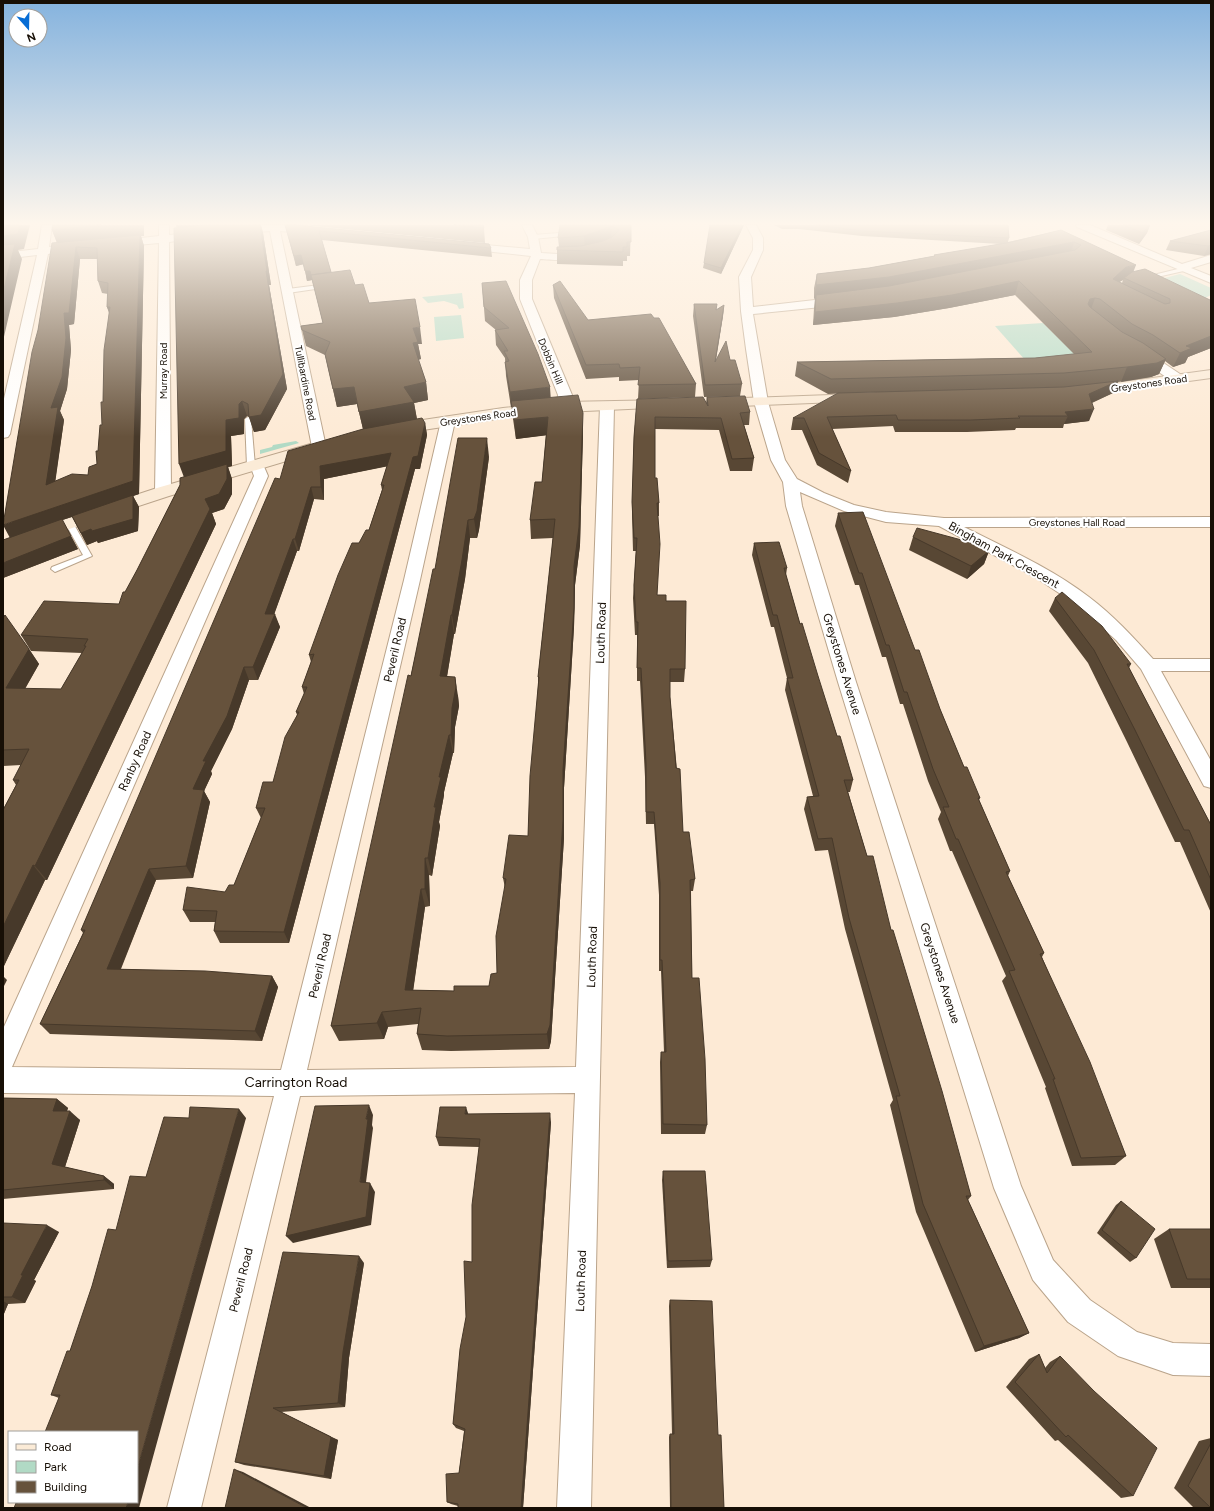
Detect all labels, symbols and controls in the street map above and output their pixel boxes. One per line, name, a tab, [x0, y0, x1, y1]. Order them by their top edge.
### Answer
north arrow	[8, 8, 48, 48]
text: N	[25, 29, 37, 44]
street label: Dobbin Hill	[535, 336, 566, 386]
street label: Murray Road	[157, 343, 170, 399]
street label: Tullibardine Road	[292, 344, 319, 422]
street label: Greystones Road	[1110, 372, 1188, 395]
street label: Greystones Road	[439, 406, 517, 429]
street label: Greystones Hall Road	[1029, 516, 1125, 529]
street label: Bingham Park Crescent	[946, 519, 1062, 592]
street label: Louth Road	[593, 602, 609, 664]
street label: Greystones Avenue	[820, 612, 864, 717]
street label: Peveril Road	[381, 616, 409, 684]
street label: Ranby Road	[116, 729, 154, 793]
street label: Greystones Avenue	[917, 921, 963, 1026]
street label: Louth Road	[584, 926, 600, 988]
street label: Peveril Road	[306, 932, 334, 1000]
street label: Carrington Road	[245, 1074, 347, 1091]
street label: Peveril Road	[226, 1246, 256, 1314]
street label: Louth Road	[573, 1250, 589, 1312]
legend	[8, 1431, 138, 1503]
text: Road	[44, 1440, 72, 1454]
text: Park	[44, 1460, 67, 1474]
text: Building	[44, 1480, 87, 1494]

